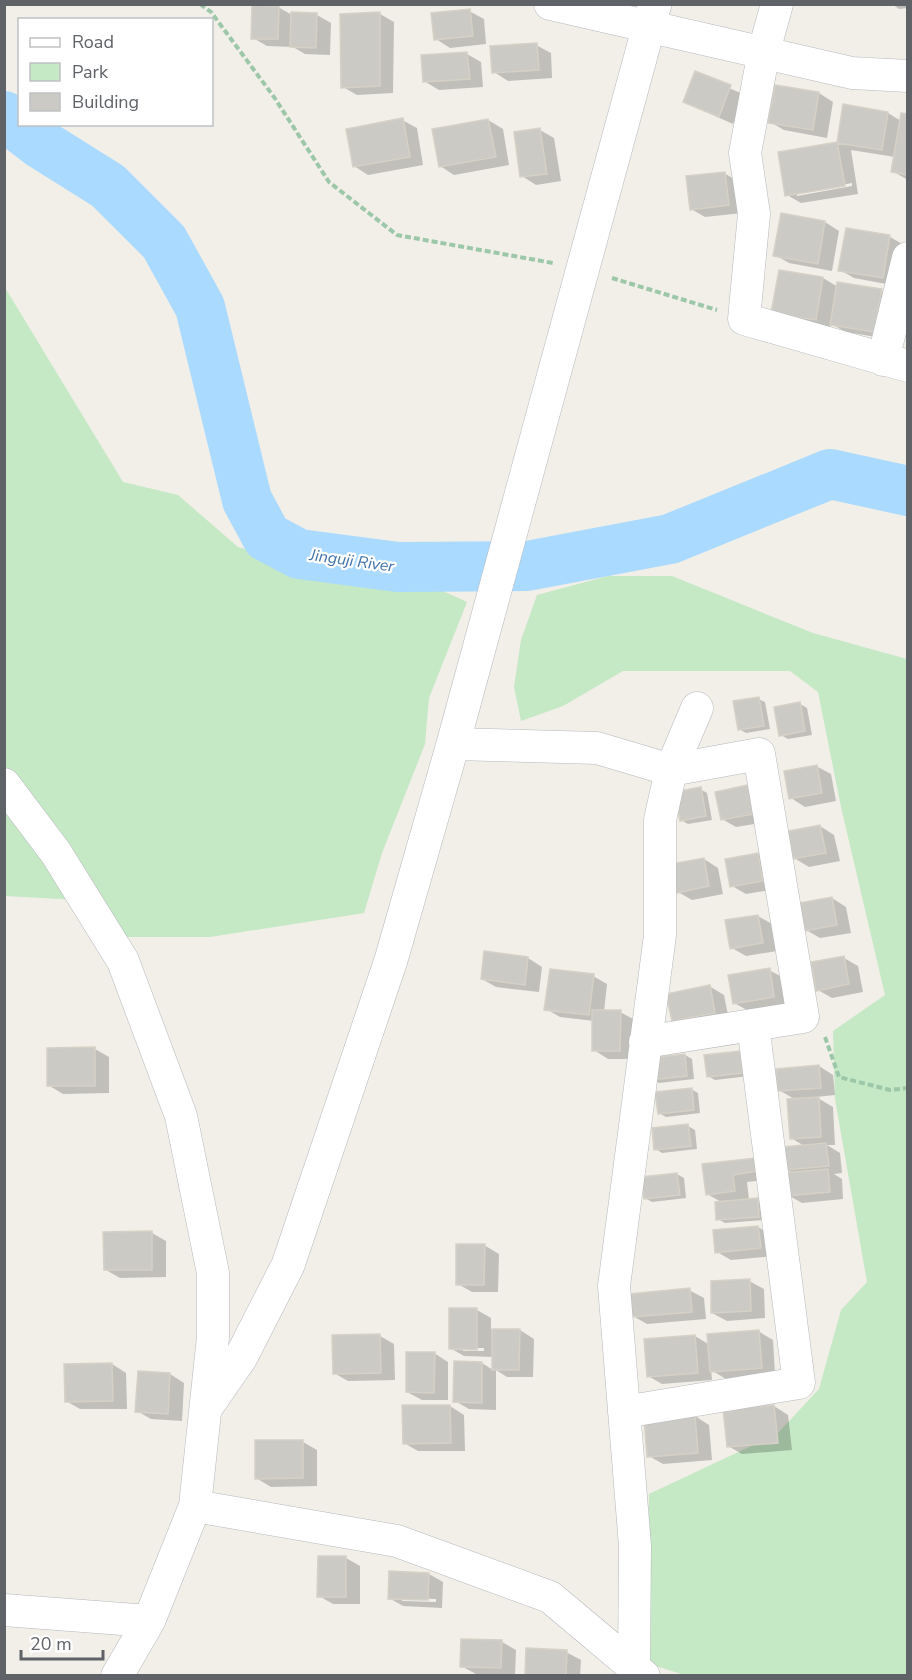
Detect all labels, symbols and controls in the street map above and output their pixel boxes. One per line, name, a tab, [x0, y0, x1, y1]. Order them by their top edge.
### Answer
legend	[18, 18, 213, 126]
text: Road	[72, 30, 114, 54]
text: Park	[72, 60, 109, 84]
text: Building	[72, 90, 139, 114]
water label: Jinguji River	[308, 544, 397, 578]
scale bar	[21, 1623, 104, 1661]
text: 20 m	[30, 1632, 72, 1656]

